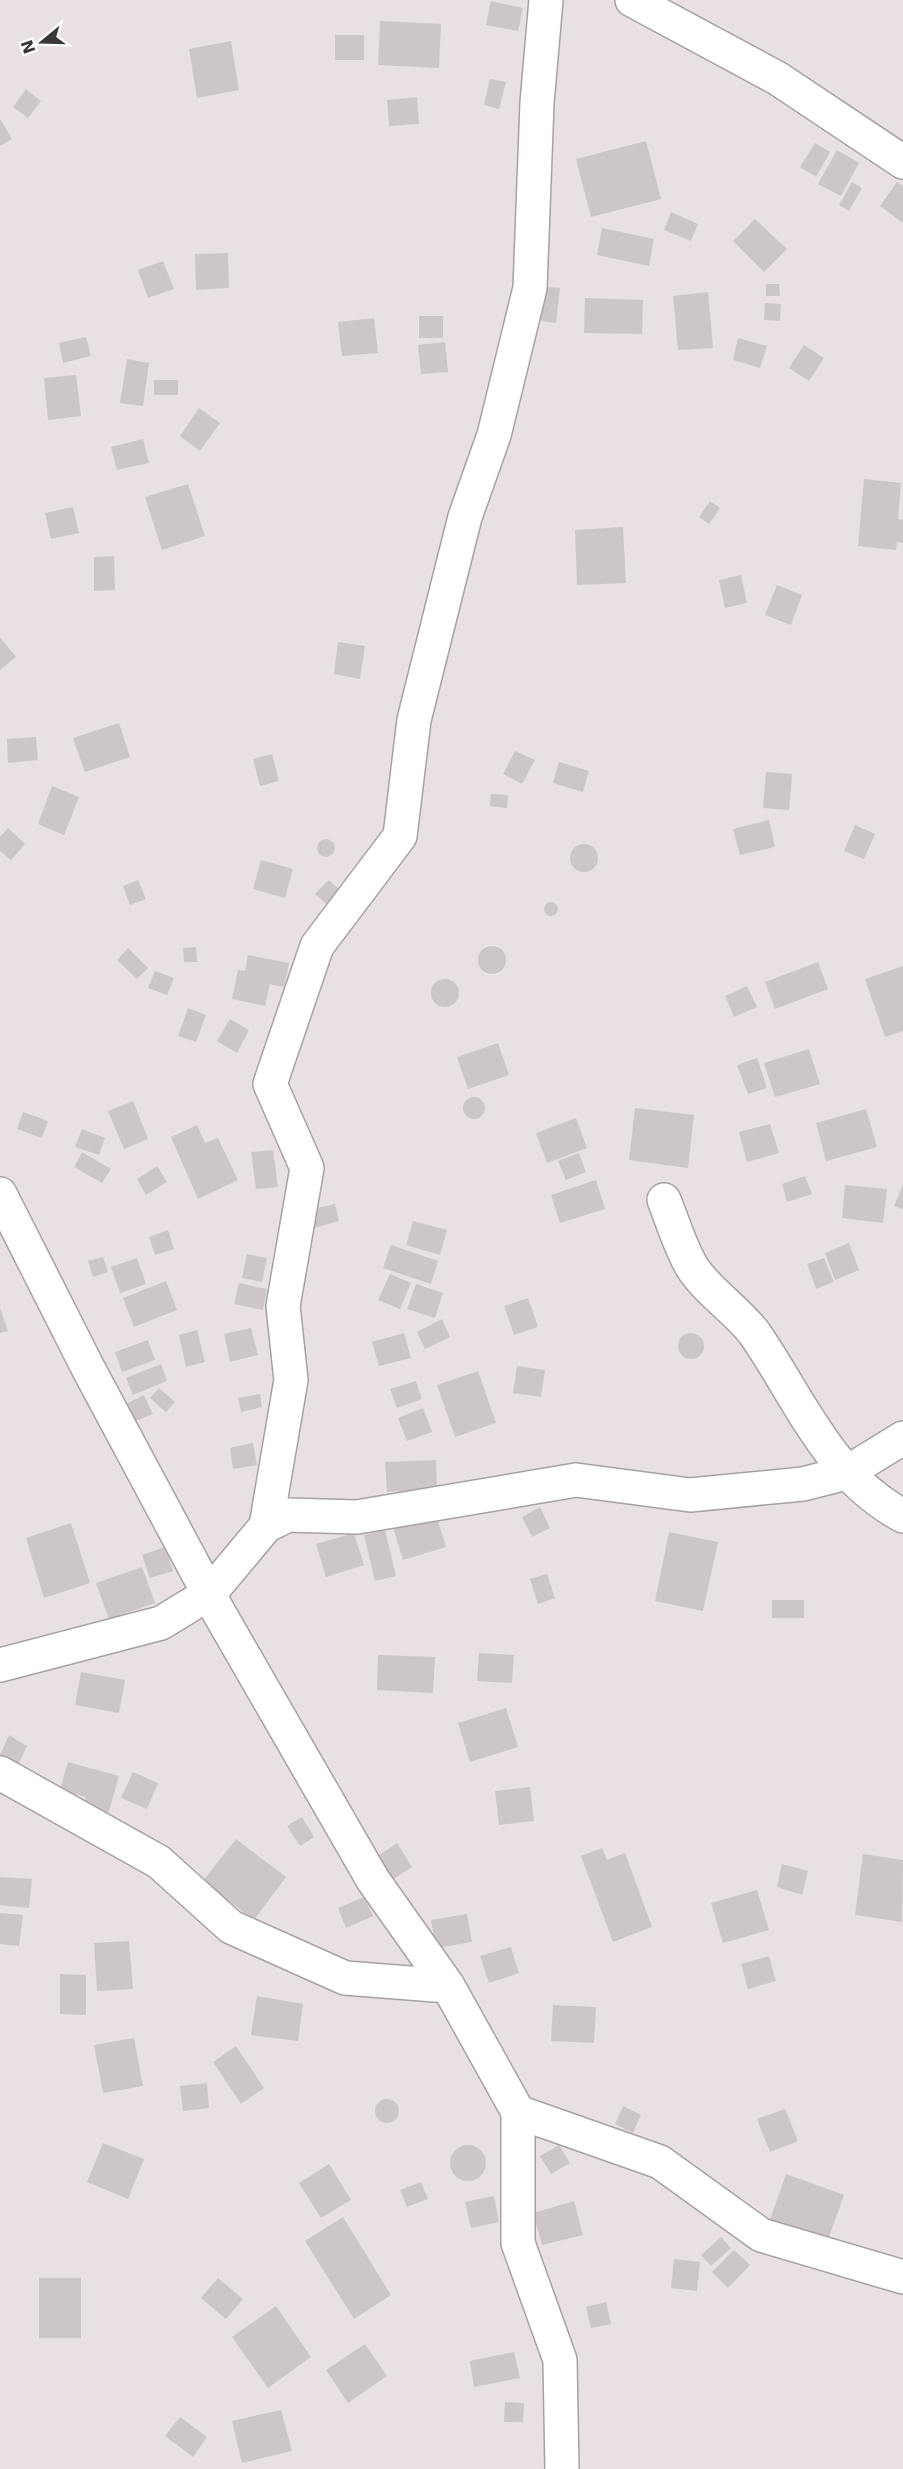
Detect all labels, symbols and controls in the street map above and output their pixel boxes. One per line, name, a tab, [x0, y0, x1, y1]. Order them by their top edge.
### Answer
north arrow	[12, 12, 72, 72]
text: N	[17, 37, 39, 56]

